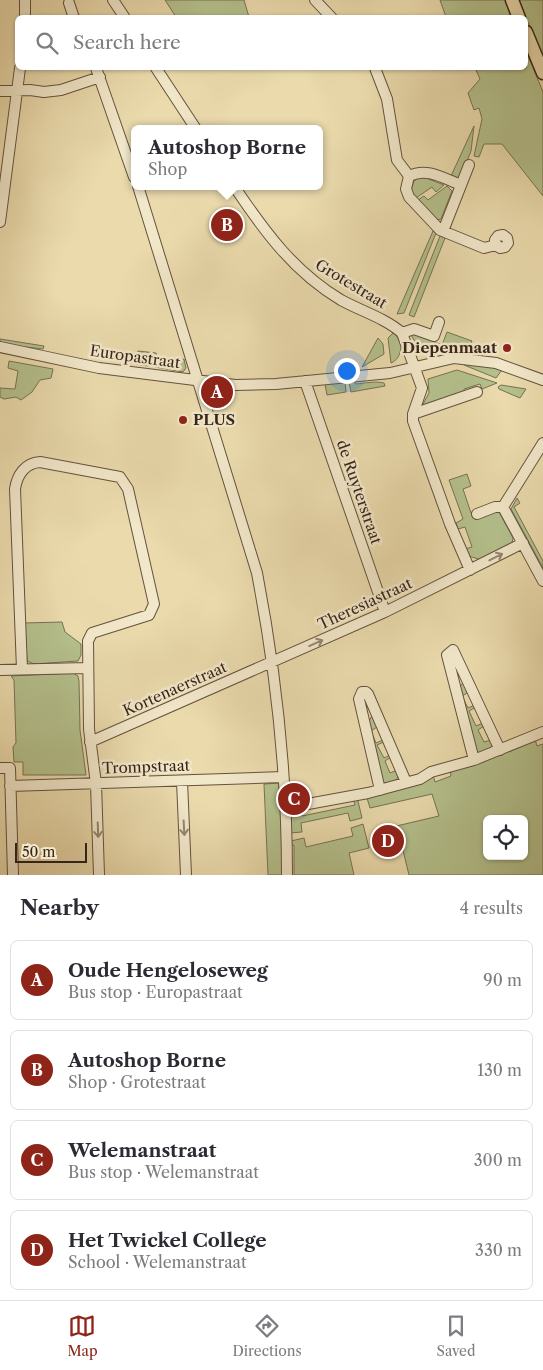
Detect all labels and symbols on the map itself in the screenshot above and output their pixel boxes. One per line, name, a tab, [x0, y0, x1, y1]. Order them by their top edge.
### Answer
pin: B	[211, 206, 243, 244]
street label: Grotestraat	[312, 255, 391, 313]
place label: Diepenmaat	[402, 338, 497, 357]
street label: Europastraat	[89, 341, 182, 372]
marker: Diepenmaat	[501, 342, 513, 354]
your location	[334, 358, 360, 384]
pin: A	[201, 373, 233, 411]
place label: PLUS	[193, 410, 235, 429]
marker: PLUS	[177, 414, 189, 426]
street label: de Ruyterstraat	[333, 437, 386, 547]
one-way arrow	[488, 552, 503, 561]
street label: Theresiastraat	[315, 573, 416, 634]
one-way arrow	[308, 637, 323, 647]
street label: Kortenaerstraat	[120, 657, 230, 720]
street label: Trompstraat	[102, 755, 191, 778]
pin: C	[278, 780, 310, 818]
one-way arrow	[180, 820, 189, 836]
one-way arrow	[93, 821, 102, 837]
pin: D	[372, 822, 404, 860]
scale bar	[15, 840, 88, 863]

